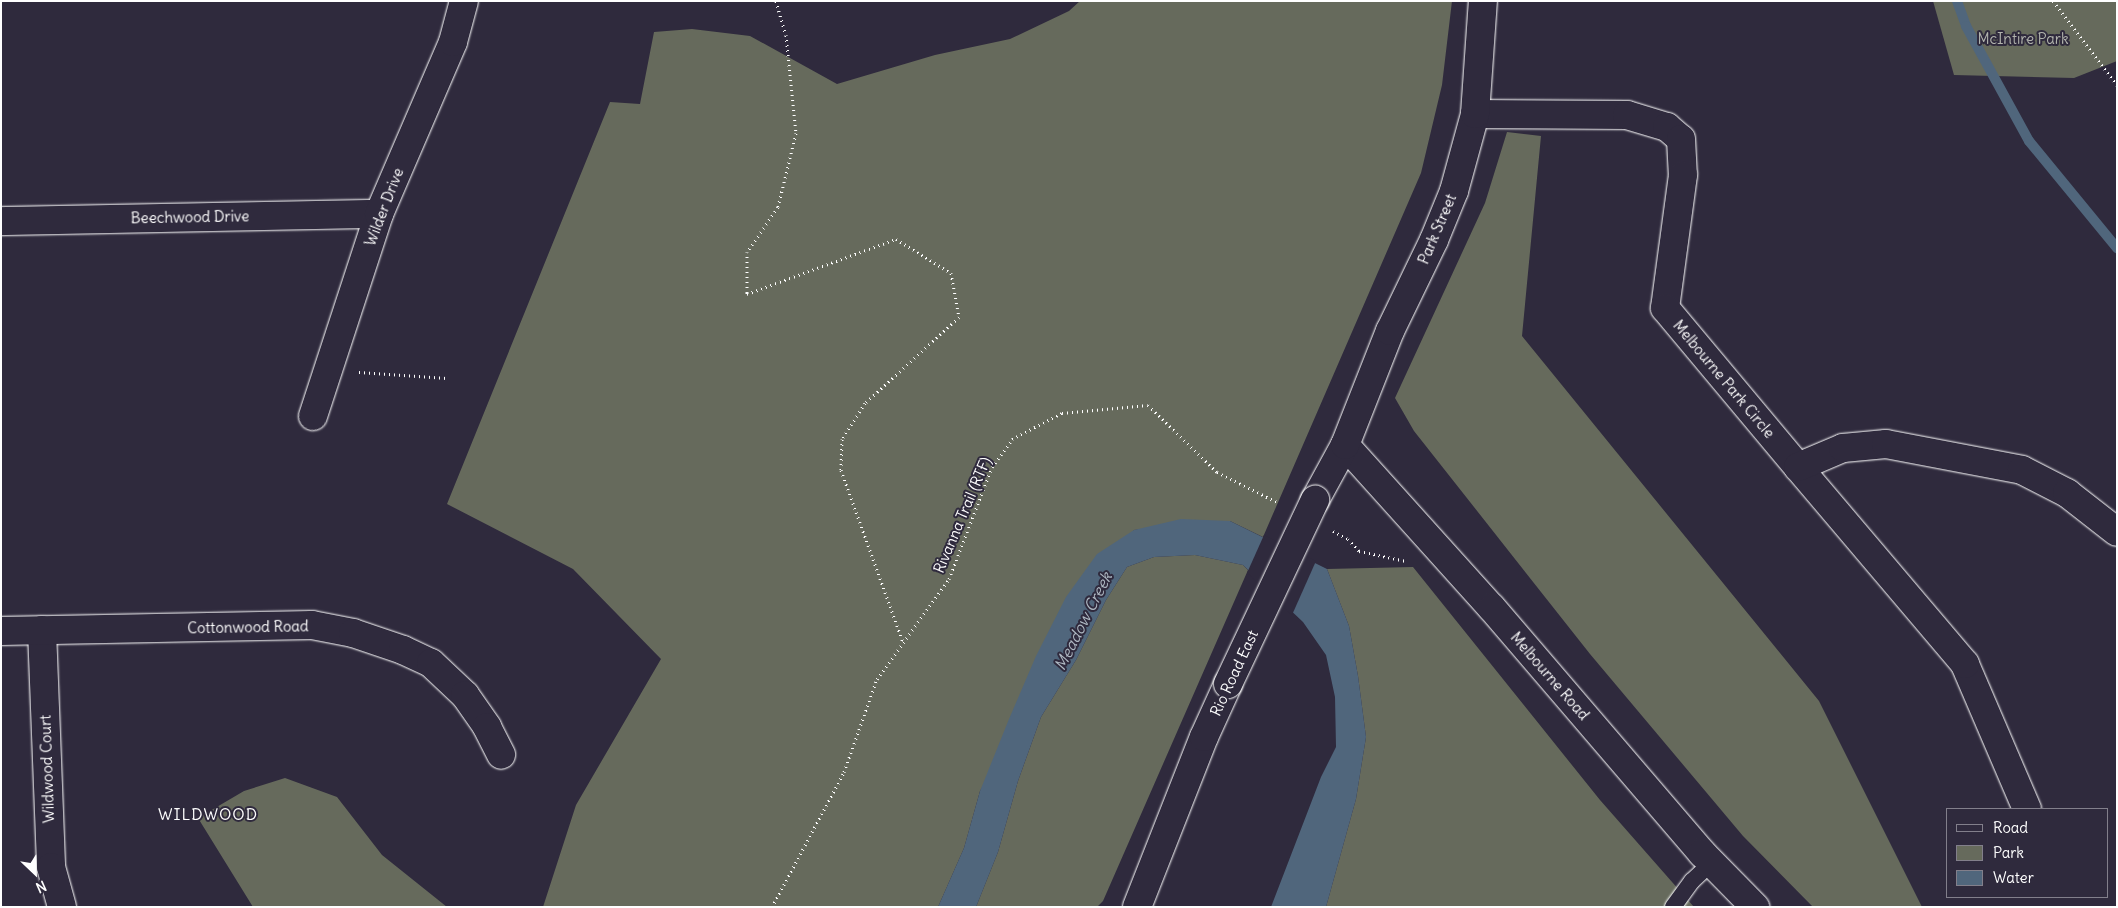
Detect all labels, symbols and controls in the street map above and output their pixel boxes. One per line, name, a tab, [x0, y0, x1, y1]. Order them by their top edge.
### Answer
park label: McIntire Park	[1977, 30, 2069, 48]
street label: Wilder Drive	[361, 165, 407, 249]
street label: Park Street	[1414, 191, 1460, 267]
street label: Beechwood Drive	[131, 207, 249, 227]
street label: Melbourne Park Circle	[1669, 316, 1779, 442]
street label: Rivanna Trail (RTF)	[929, 454, 995, 576]
water label: Meadow Creek	[1050, 569, 1116, 673]
street label: Cottonwood Road	[187, 617, 309, 637]
street label: Rio Road East	[1206, 627, 1262, 719]
street label: Melbourne Road	[1507, 628, 1593, 724]
street label: Wildwood Court	[36, 715, 58, 823]
district label: WILDWOOD	[157, 804, 259, 824]
legend	[1946, 808, 2108, 898]
text: Road	[1993, 818, 2028, 837]
text: Park	[1993, 843, 2024, 862]
north arrow	[10, 848, 60, 898]
text: Water	[1993, 868, 2034, 887]
text: N	[33, 877, 49, 897]

